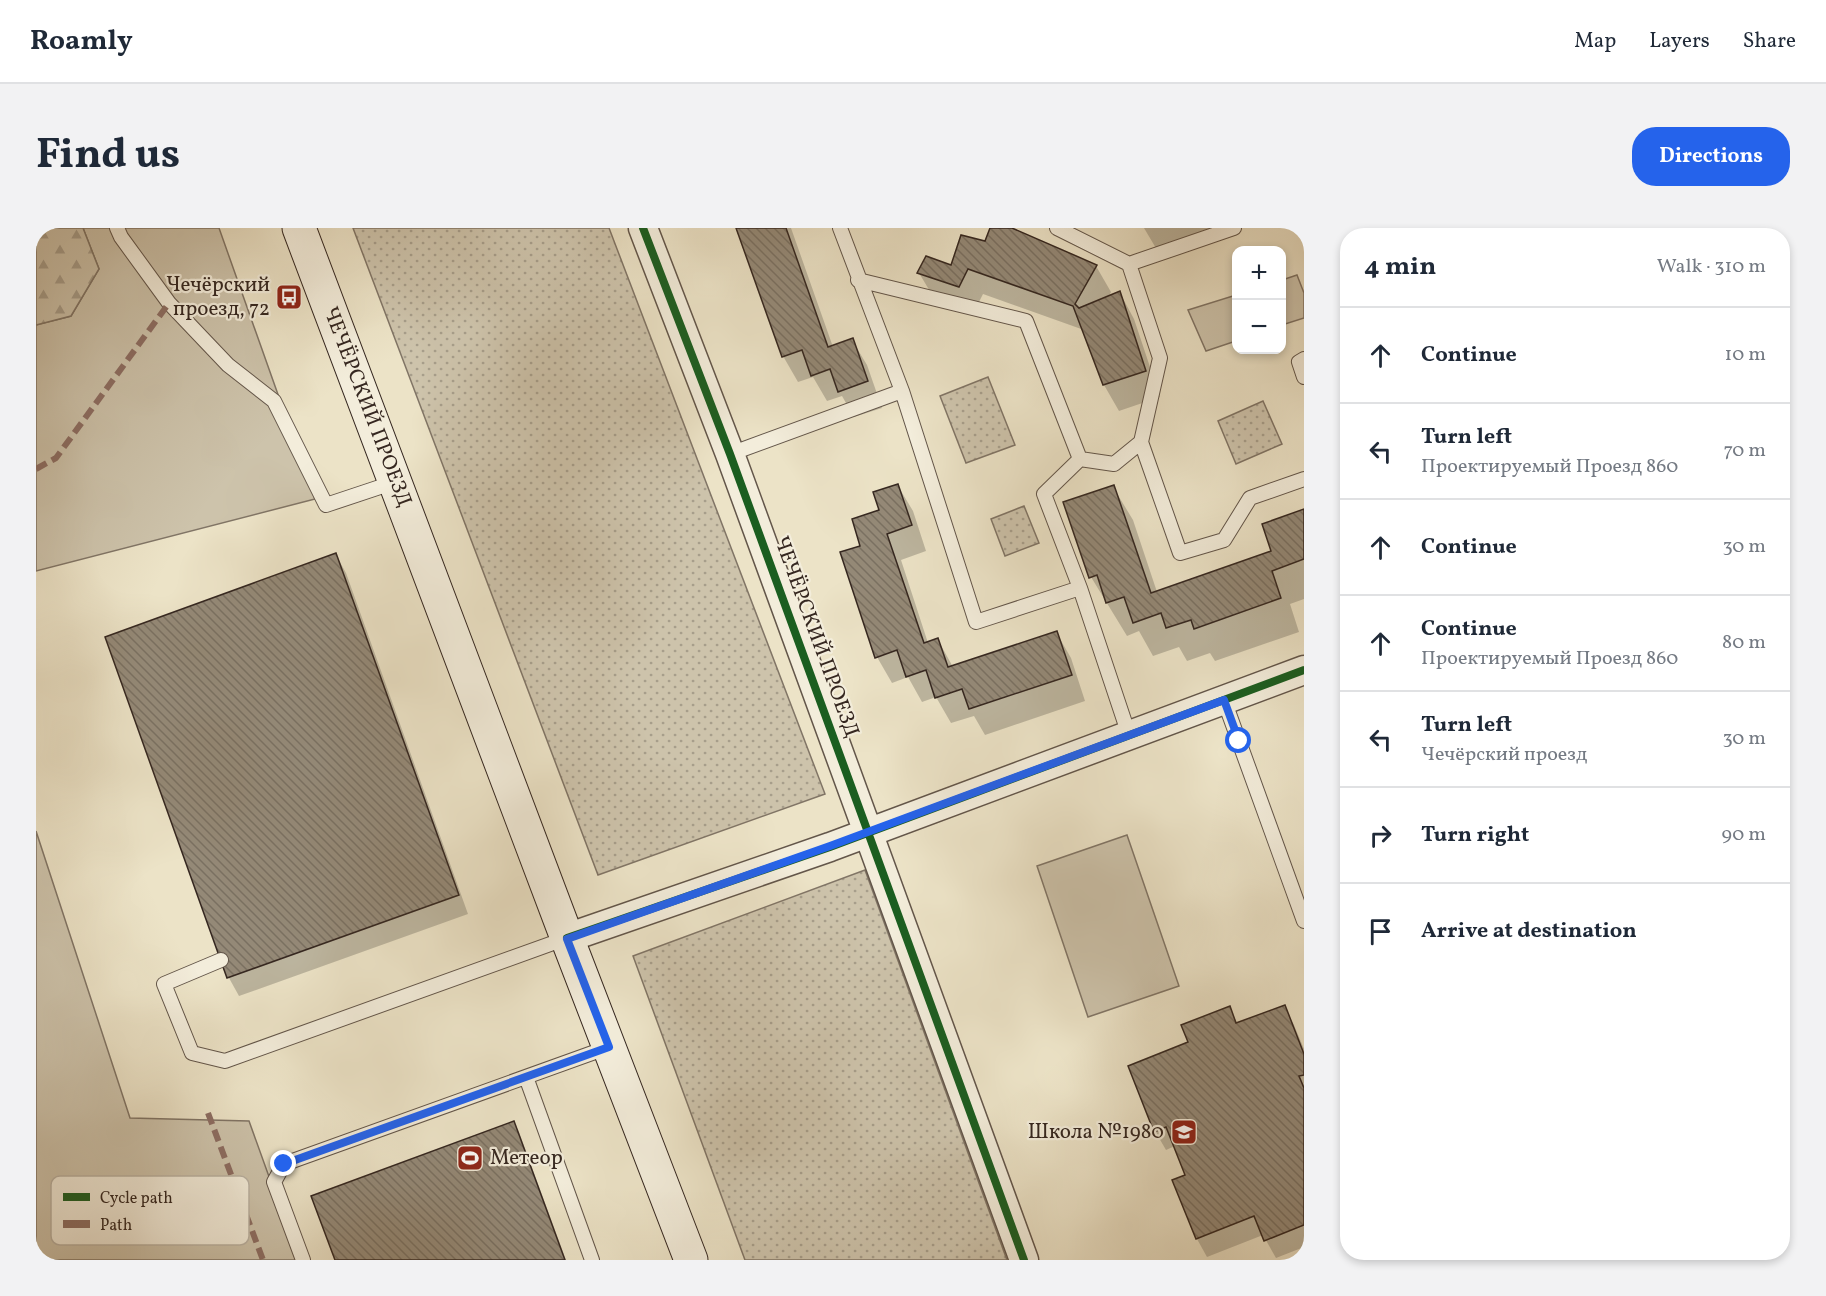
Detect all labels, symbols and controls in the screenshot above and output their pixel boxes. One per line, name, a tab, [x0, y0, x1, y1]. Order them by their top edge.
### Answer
text: Roamly	[30, 22, 133, 61]
text: Map	[1574, 27, 1616, 56]
text: Layers	[1649, 27, 1710, 56]
text: Share	[1743, 27, 1796, 56]
text: Find us	[36, 127, 180, 186]
button: Directions	[1632, 127, 1790, 186]
map controls	[1232, 246, 1286, 354]
button: +	[1232, 246, 1286, 300]
text: 4 min	[1364, 249, 1436, 285]
text: Walk · 310 m	[1657, 253, 1766, 281]
place label: Чечёрский проезд, 72	[166, 271, 270, 324]
bus stop icon: Чечёрский проезд, 72	[274, 282, 304, 312]
button: −	[1232, 300, 1286, 354]
street label: ЧЕЧЁРСКИЙ ПРОЕЗД	[315, 302, 419, 512]
icon: ahead	[1364, 339, 1397, 372]
text: Continue	[1421, 340, 1517, 371]
text: 10 m	[1725, 341, 1766, 369]
text: Turn left	[1421, 422, 1512, 453]
icon: left	[1364, 435, 1397, 468]
text: 70 m	[1723, 437, 1766, 465]
text: Проектируемый Проезд 860	[1421, 453, 1678, 481]
icon: ahead	[1364, 531, 1397, 564]
street label: ЧЕЧЁРСКИЙ ПРОЕЗД	[766, 532, 866, 742]
text: Continue	[1421, 532, 1517, 563]
text: 30 m	[1722, 533, 1766, 561]
text: Continue	[1421, 614, 1517, 645]
icon: ahead	[1364, 627, 1397, 660]
text: 80 m	[1722, 629, 1766, 657]
text: Проектируемый Проезд 860	[1421, 645, 1678, 673]
text: Turn left	[1421, 710, 1512, 741]
icon: left	[1364, 723, 1397, 756]
text: 30 m	[1722, 725, 1766, 753]
route start	[1225, 727, 1251, 753]
text: Чечёрский проезд	[1421, 741, 1587, 769]
icon: right	[1364, 819, 1397, 852]
text: Turn right	[1421, 820, 1529, 851]
text: 90 m	[1722, 821, 1766, 849]
icon: arrive	[1364, 915, 1397, 948]
text: Arrive at destination	[1421, 916, 1637, 947]
school or university icon: Школа №1980	[1169, 1117, 1199, 1147]
place label: Школа №1980	[1028, 1118, 1164, 1147]
sports icon: Метеор	[455, 1143, 485, 1173]
place label: Метеор	[490, 1144, 563, 1173]
route end	[270, 1150, 296, 1176]
legend	[51, 1176, 249, 1245]
text: Cycle path	[100, 1188, 173, 1210]
text: Path	[100, 1215, 132, 1237]

